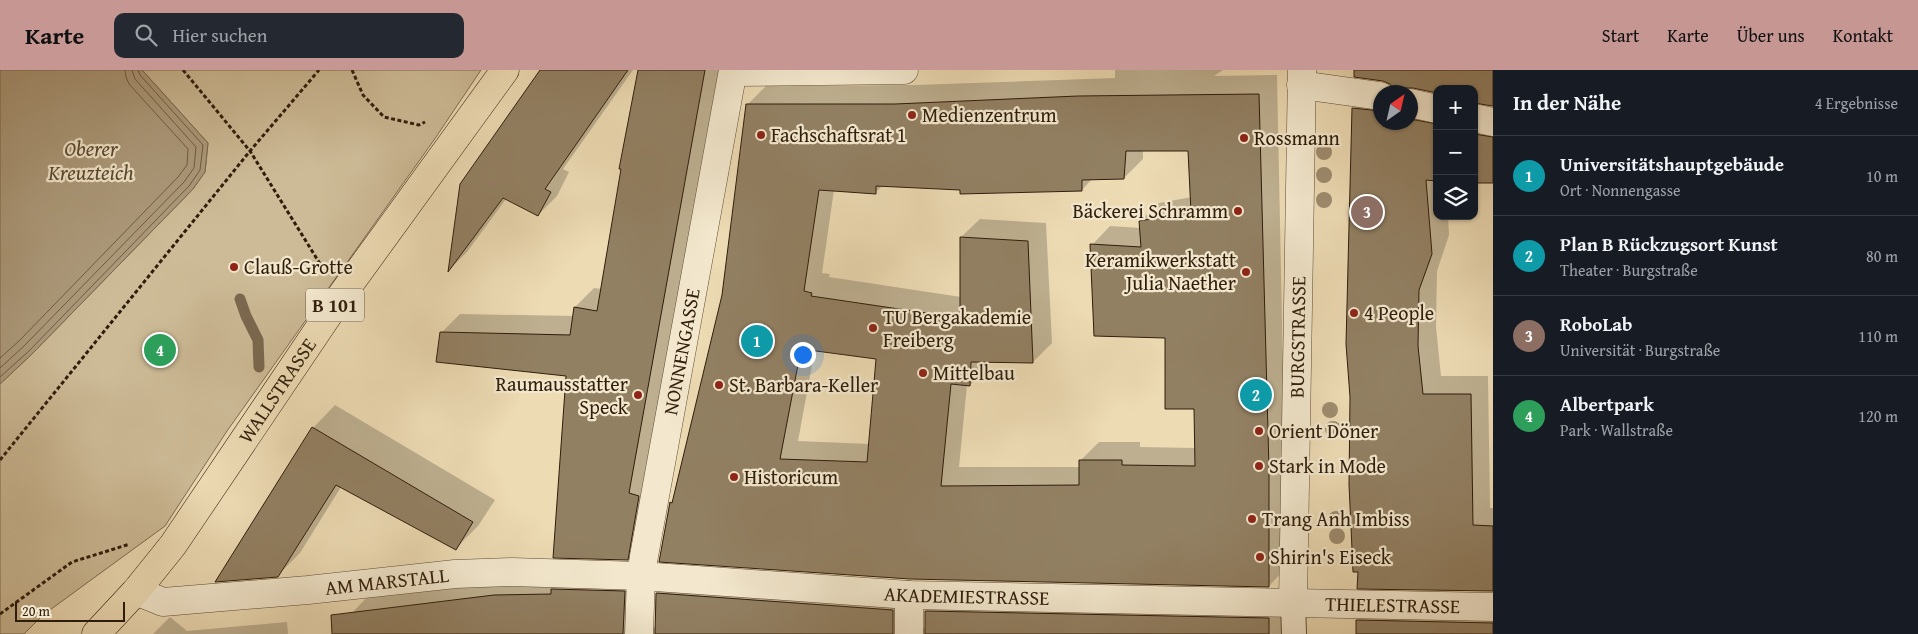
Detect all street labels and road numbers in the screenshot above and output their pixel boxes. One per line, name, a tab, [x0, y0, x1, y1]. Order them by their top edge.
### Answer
street label: BURGSTRASSE	[1281, 276, 1313, 398]
street label: NONNENGASSE	[655, 286, 707, 417]
road number: B 101	[306, 288, 364, 322]
street label: WALLSTRASSE	[231, 332, 323, 449]
street label: AM MARSTALL	[323, 560, 451, 602]
street label: AKADEMIESTRASSE	[883, 578, 1050, 612]
street label: THIELESTRASSE	[1325, 589, 1460, 620]

